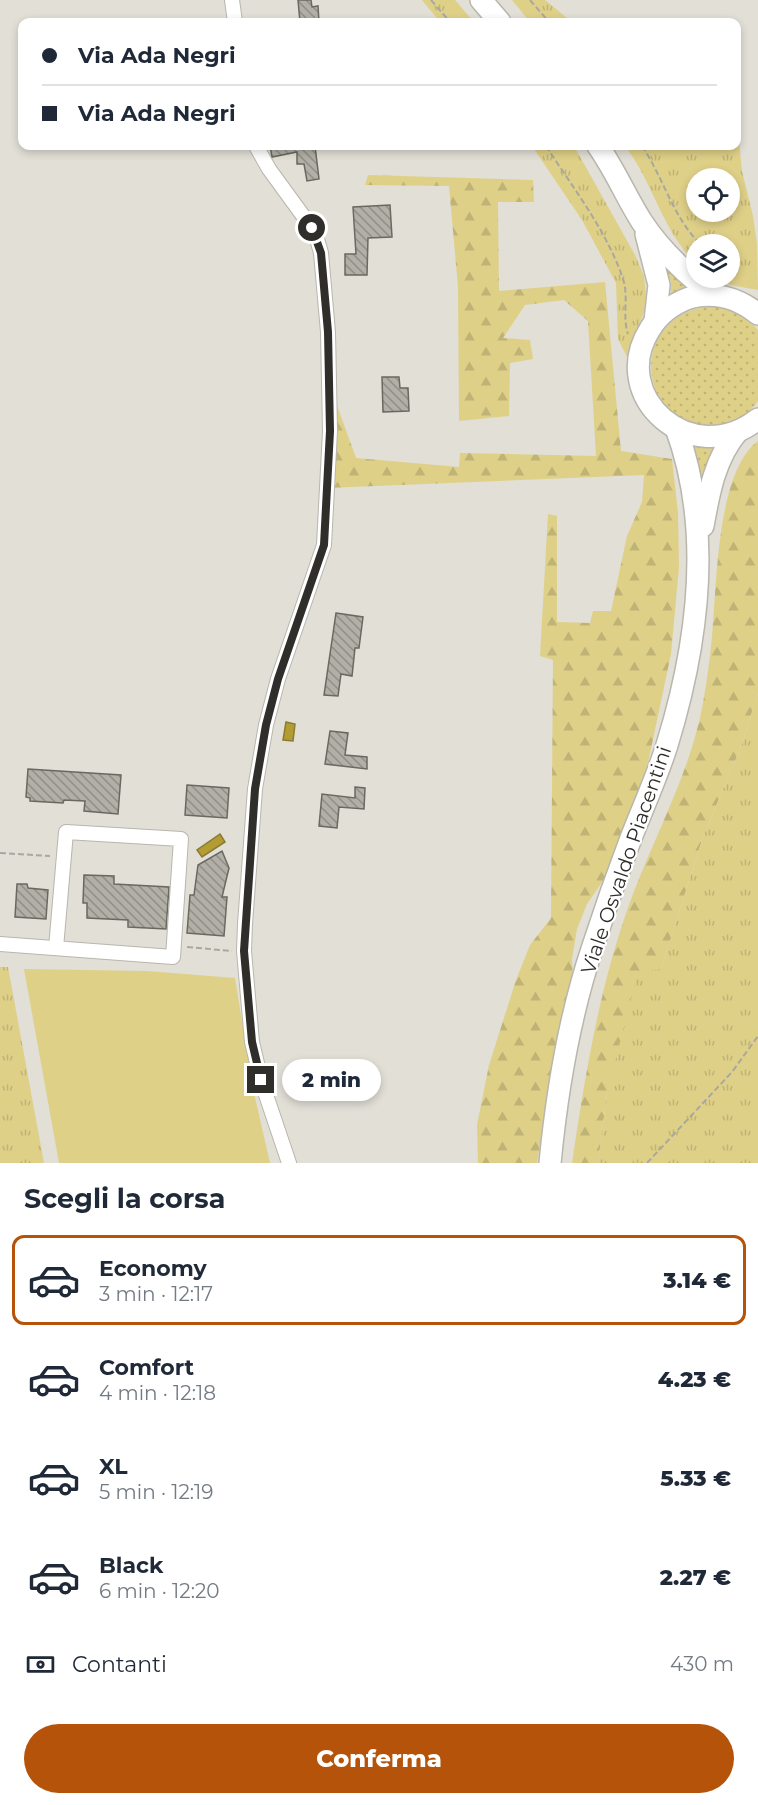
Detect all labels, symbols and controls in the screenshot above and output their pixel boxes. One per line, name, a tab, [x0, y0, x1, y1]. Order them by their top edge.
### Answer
text: Via Ada Negri	[78, 42, 236, 69]
text: Via Ada Negri	[78, 100, 236, 127]
map controls	[686, 168, 740, 288]
button: locate	[686, 168, 740, 222]
route start	[298, 214, 325, 241]
button: layers	[686, 234, 740, 288]
street label: Viale Osvaldo Piacentini	[576, 743, 676, 977]
callout: 2 min	[282, 1059, 381, 1101]
route end	[247, 1066, 274, 1093]
text: 2 min	[302, 1068, 361, 1092]
text: Scegli la corsa	[24, 1182, 225, 1215]
icon: car	[27, 1253, 81, 1307]
text: Economy	[99, 1255, 207, 1282]
text: 3.14 €	[663, 1267, 731, 1294]
text: 3 min · 12:17	[99, 1282, 213, 1306]
icon: car	[27, 1352, 81, 1406]
text: Comfort	[99, 1354, 194, 1381]
text: 4.23 €	[658, 1366, 731, 1393]
text: 4 min · 12:18	[99, 1381, 216, 1405]
icon: car	[27, 1451, 81, 1505]
text: XL	[99, 1453, 128, 1480]
text: 5.33 €	[660, 1465, 731, 1492]
text: 5 min · 12:19	[99, 1480, 213, 1504]
icon: car	[27, 1550, 81, 1604]
text: Black	[99, 1552, 163, 1579]
text: 2.27 €	[660, 1564, 731, 1591]
text: 6 min · 12:20	[99, 1579, 219, 1603]
icon: cash	[24, 1648, 57, 1681]
text: Contanti	[72, 1651, 167, 1678]
text: 430 m	[670, 1652, 734, 1676]
button: Conferma	[24, 1724, 734, 1793]

